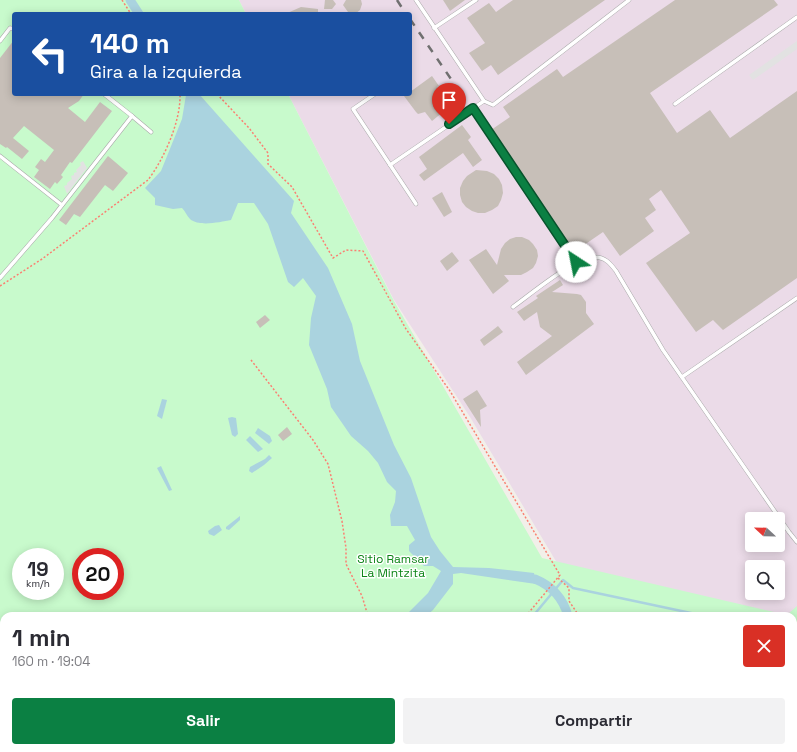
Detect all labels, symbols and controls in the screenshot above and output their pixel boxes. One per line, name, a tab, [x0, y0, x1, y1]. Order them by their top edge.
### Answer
text: 140 m	[90, 25, 170, 61]
icon: left	[24, 28, 76, 80]
text: Gira a la izquierda	[90, 60, 242, 83]
pin	[432, 83, 466, 124]
icon: arrive	[438, 89, 460, 111]
position arrow	[555, 241, 597, 283]
north arrow	[745, 512, 785, 552]
map controls	[745, 512, 785, 600]
speed limit sign: 20	[72, 548, 124, 600]
park label: Sitio Ramsar La Mintzita	[357, 551, 429, 581]
text: 19	[27, 556, 49, 582]
button: search	[745, 560, 785, 600]
text: km/h	[26, 577, 50, 590]
text: 1 min	[12, 622, 71, 653]
button: close	[743, 625, 785, 667]
text: 160 m · 19:04	[12, 653, 91, 670]
button: Salir	[12, 698, 395, 744]
button: Compartir	[403, 698, 785, 744]

